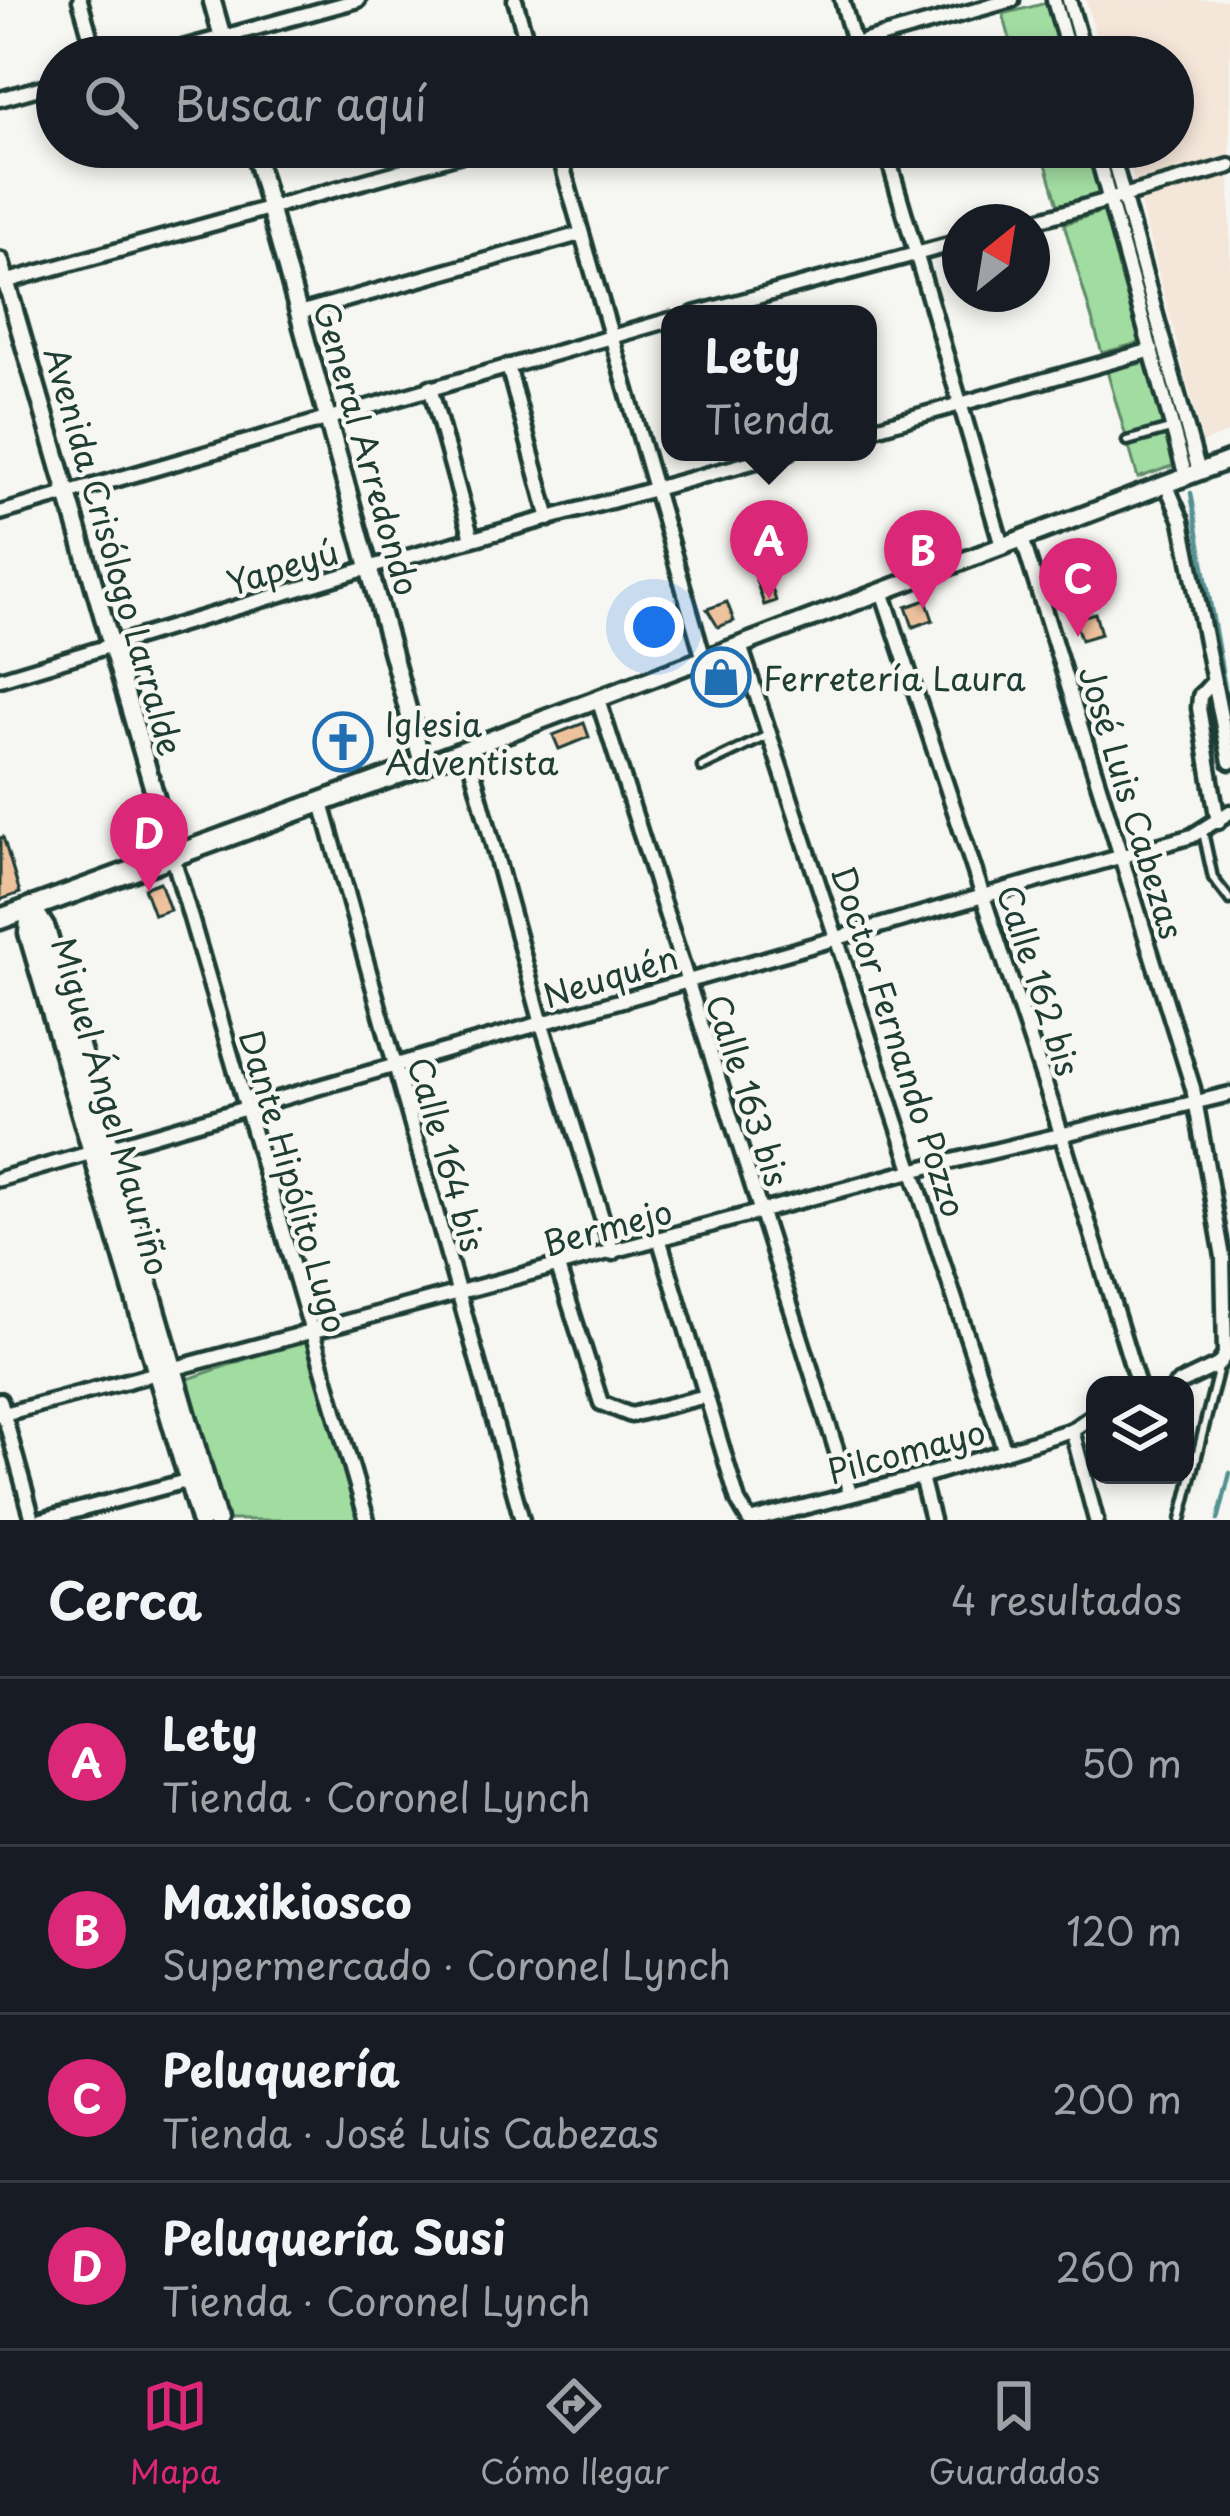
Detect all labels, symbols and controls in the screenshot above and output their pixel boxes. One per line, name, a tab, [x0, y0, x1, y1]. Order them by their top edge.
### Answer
search box	[36, 36, 1194, 168]
text: Buscar aquí	[174, 68, 427, 136]
icon: search	[78, 69, 144, 135]
north arrow	[942, 204, 1050, 312]
street label: General Arredondo	[302, 295, 434, 601]
popup	[661, 305, 877, 461]
text: Lety	[705, 320, 800, 388]
street label: Avenida Crisólogo Larralde	[33, 341, 197, 761]
text: Tienda	[705, 388, 833, 447]
pin: A	[730, 500, 808, 599]
pin: B	[884, 510, 962, 609]
street label: Yapeyú	[220, 525, 344, 607]
pin: C	[1039, 538, 1117, 637]
your location	[624, 597, 684, 657]
shop icon: Ferretería Laura	[690, 646, 752, 708]
place label: Ferretería Laura	[763, 652, 1027, 702]
street label: José Luis Cabezas	[1068, 659, 1198, 945]
place label: Iglesia Adventista	[385, 698, 559, 786]
church icon: Iglesia Adventista	[312, 711, 374, 773]
pin: D	[110, 793, 188, 892]
street label: Doctor Fernando Pozzo	[820, 859, 980, 1223]
street label: Calle 162 bis	[986, 878, 1094, 1082]
street label: Miguel Ángel Mauriño	[40, 931, 184, 1281]
street label: Neuquén	[536, 931, 684, 1019]
street label: Calle 163 bis	[694, 988, 804, 1192]
street label: Dante Hipólito Lugo	[228, 1023, 362, 1339]
street label: Calle 164 bis	[396, 1051, 500, 1257]
street label: Bermejo	[537, 1185, 677, 1267]
map controls	[1086, 1376, 1194, 1484]
button: layers	[1086, 1376, 1194, 1484]
street label: Pilcomayo	[822, 1405, 990, 1495]
text: Cerca	[48, 1560, 202, 1637]
text: 4 resultados	[951, 1569, 1182, 1628]
text: Lety	[162, 1698, 258, 1766]
text: A	[72, 1732, 102, 1791]
text: 50 m	[1081, 1732, 1182, 1791]
text: Tienda · Coronel Lynch	[162, 1766, 591, 1825]
text: Maxikiosco	[162, 1866, 412, 1934]
text: B	[74, 1900, 100, 1959]
text: 120 m	[1066, 1900, 1182, 1959]
text: Supermercado · Coronel Lynch	[162, 1934, 731, 1993]
text: Peluquería	[162, 2034, 400, 2102]
text: C	[72, 2068, 102, 2127]
text: 200 m	[1052, 2068, 1182, 2127]
text: Tienda · José Luis Cabezas	[162, 2102, 659, 2161]
text: Peluquería Susi	[162, 2202, 506, 2270]
text: D	[71, 2236, 103, 2295]
text: 260 m	[1055, 2236, 1182, 2295]
text: Tienda · Coronel Lynch	[162, 2270, 591, 2329]
tab: Mapa	[130, 2373, 221, 2495]
tab: Cómo llegar	[480, 2373, 669, 2495]
tab: Guardados	[928, 2373, 1100, 2495]

